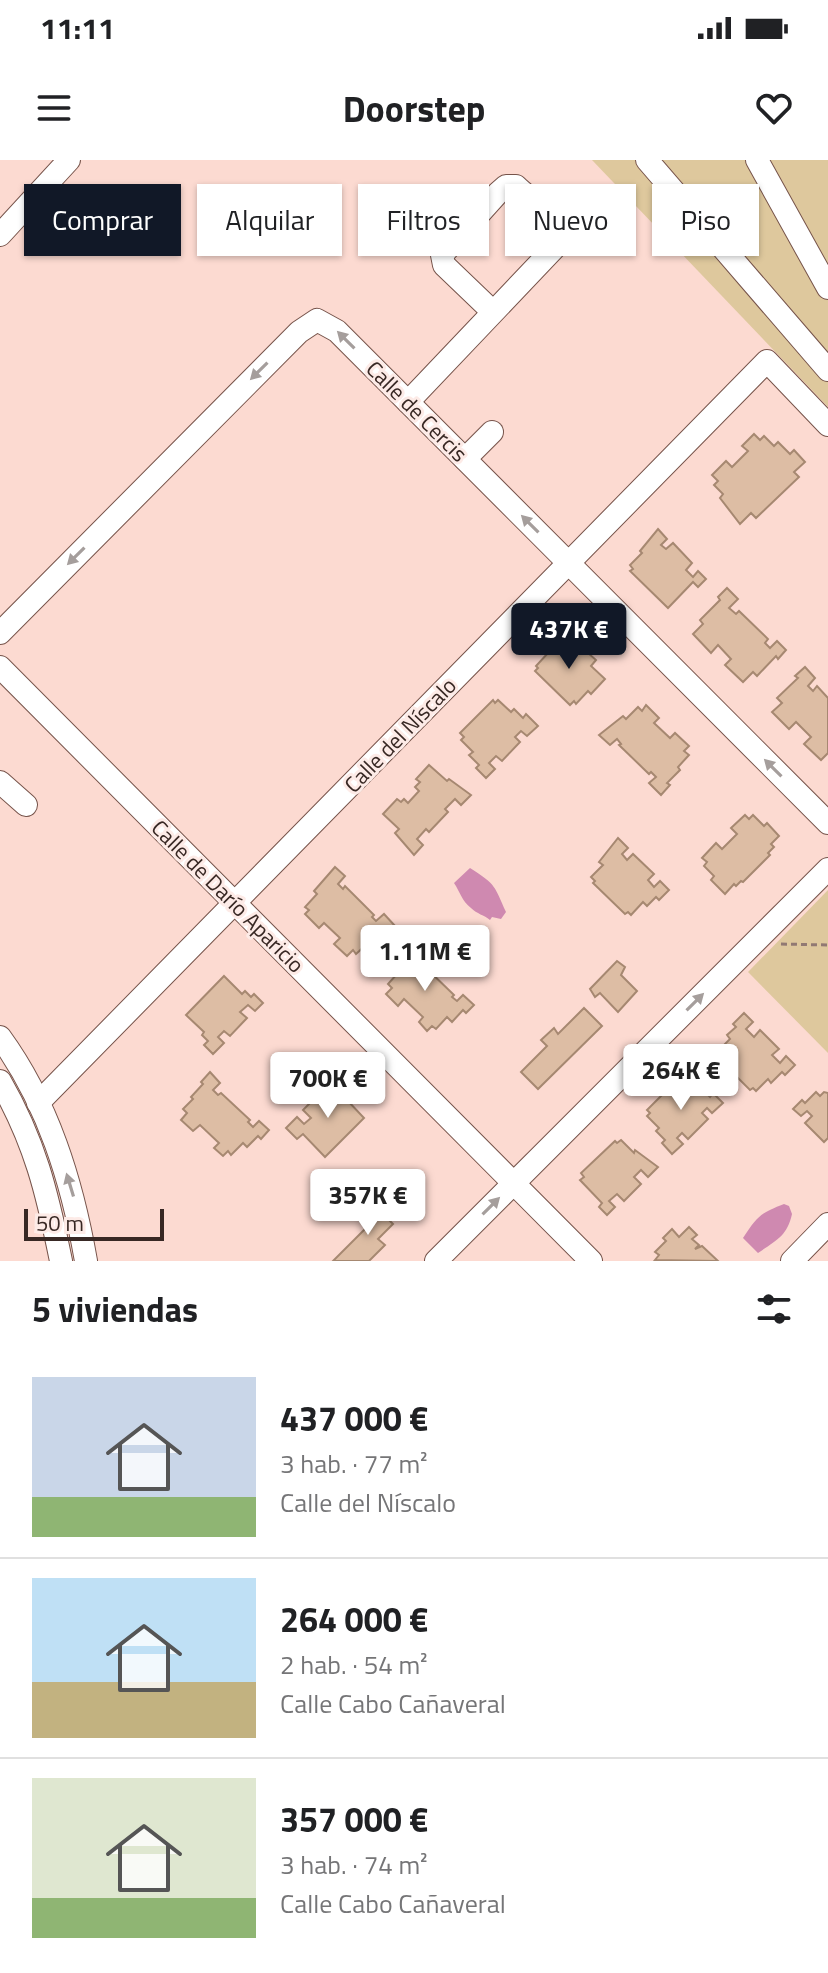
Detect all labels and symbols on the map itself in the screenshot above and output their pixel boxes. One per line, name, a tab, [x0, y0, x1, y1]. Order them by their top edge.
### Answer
one-way arrow	[337, 331, 356, 350]
street label: Calle de Cercis	[358, 352, 476, 470]
one-way arrow	[250, 362, 269, 380]
one-way arrow	[521, 515, 540, 534]
one-way arrow	[67, 546, 86, 565]
pin: 437K €	[504, 603, 634, 671]
street label: Calle del Níscalo	[336, 670, 464, 800]
one-way arrow	[764, 759, 783, 778]
street label: Calle de Darío Aparicio	[144, 812, 312, 980]
pin: 1.11M €	[351, 925, 499, 993]
one-way arrow	[685, 993, 704, 1012]
pin: 264K €	[616, 1044, 746, 1112]
pin: 700K €	[263, 1052, 393, 1120]
pin: 357K €	[303, 1169, 433, 1237]
one-way arrow	[63, 1172, 76, 1196]
one-way arrow	[482, 1197, 500, 1216]
scale bar	[24, 1205, 164, 1241]

